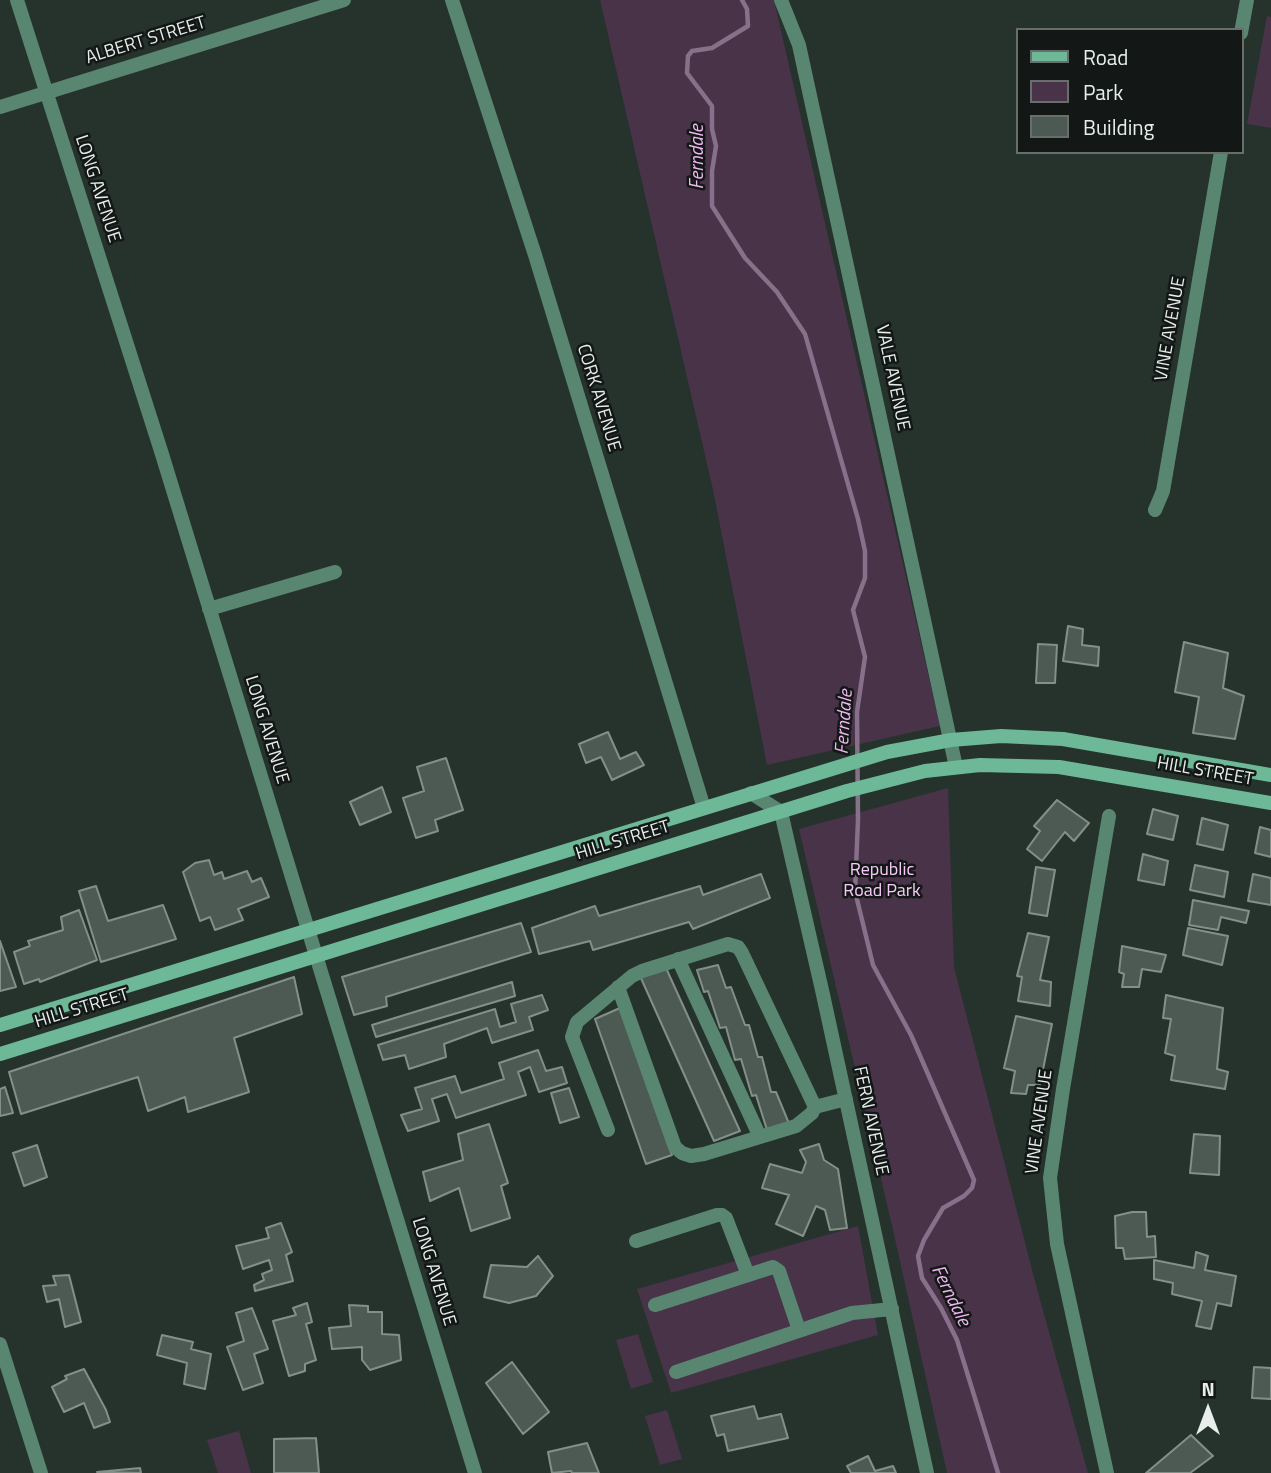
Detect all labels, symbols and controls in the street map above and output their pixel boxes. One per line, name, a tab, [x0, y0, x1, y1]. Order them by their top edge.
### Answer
street label: ALBERT STREET	[83, 12, 209, 70]
legend	[1016, 28, 1243, 154]
text: Road	[1083, 41, 1128, 73]
text: Park	[1083, 76, 1123, 108]
text: Building	[1083, 111, 1154, 143]
water label: Ferndale	[687, 124, 709, 190]
street label: LONG AVENUE	[69, 133, 125, 245]
street label: VINE AVENUE	[1151, 275, 1191, 383]
street label: VALE AVENUE	[870, 323, 914, 433]
street label: CORK AVENUE	[571, 342, 625, 454]
street label: LONG AVENUE	[239, 673, 293, 787]
water label: Ferndale	[831, 689, 859, 755]
street label: HILL STREET	[1155, 753, 1255, 791]
street label: HILL STREET	[573, 816, 673, 866]
park label: Republic Road Park	[843, 860, 921, 903]
street label: HILL STREET	[32, 984, 132, 1034]
street label: FERN AVENUE	[848, 1064, 892, 1178]
street label: VINE AVENUE	[1022, 1068, 1058, 1176]
street label: LONG AVENUE	[406, 1215, 460, 1329]
water label: Ferndale	[925, 1262, 975, 1330]
text: N	[1201, 1374, 1215, 1403]
north arrow	[1173, 1375, 1243, 1445]

